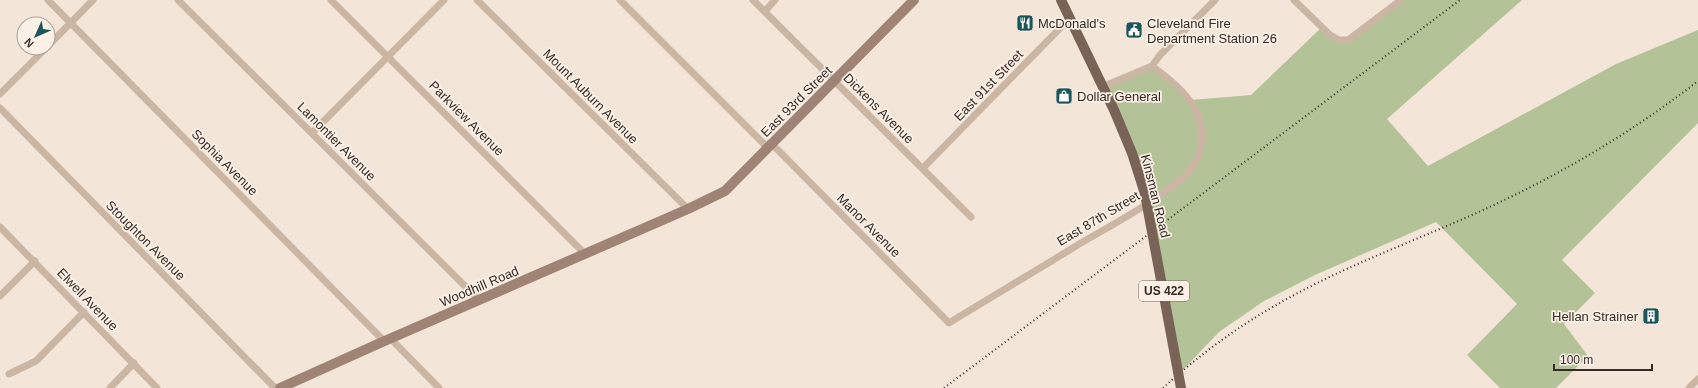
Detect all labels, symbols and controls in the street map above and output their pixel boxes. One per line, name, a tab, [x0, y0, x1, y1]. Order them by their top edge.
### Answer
restaurant icon: McDonald's	[1015, 13, 1035, 33]
north arrow	[16, 16, 56, 56]
place label: McDonald's	[1038, 16, 1106, 31]
place label: Cleveland Fire Department Station 26	[1147, 16, 1277, 46]
public building icon: Cleveland Fire Department Station 26	[1124, 20, 1144, 40]
text: N	[22, 36, 36, 50]
street label: Mount Auburn Avenue	[540, 46, 641, 147]
street label: East 91st Street	[951, 47, 1026, 124]
street label: East 93rd Street	[758, 63, 835, 140]
street label: Dickens Avenue	[840, 70, 917, 147]
street label: Parkview Avenue	[426, 78, 507, 159]
shop icon: Dollar General	[1054, 86, 1074, 106]
place label: Dollar General	[1077, 89, 1161, 104]
street label: Lamontier Avenue	[294, 99, 379, 184]
street label: Sophia Avenue	[189, 126, 261, 198]
street label: Kinsman Road	[1138, 153, 1173, 239]
street label: East 87th Street	[1054, 188, 1142, 249]
street label: Manor Avenue	[834, 190, 904, 260]
street label: Stoughton Avenue	[103, 198, 188, 283]
street label: Woodhill Road	[437, 263, 521, 310]
street label: Elwell Avenue	[54, 265, 121, 334]
road number: US 422	[1139, 281, 1189, 301]
building icon: Hellan Strainer	[1641, 306, 1661, 326]
place label: Hellan Strainer	[1552, 309, 1639, 324]
scale bar	[1554, 346, 1652, 372]
text: 100 m	[1560, 353, 1593, 367]

